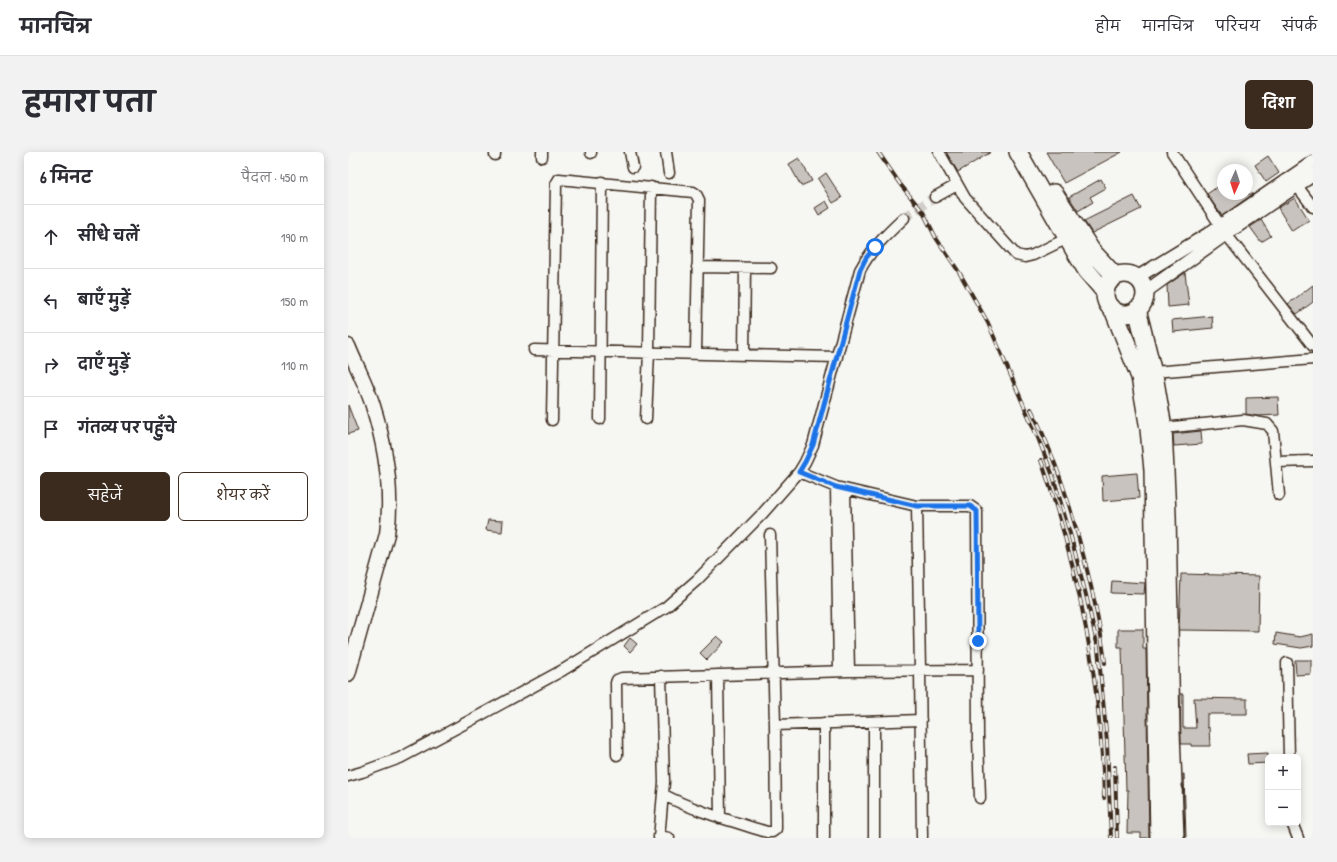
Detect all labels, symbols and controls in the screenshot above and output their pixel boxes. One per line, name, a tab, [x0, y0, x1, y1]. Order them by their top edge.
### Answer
text: मानचित्र	[20, 13, 91, 39]
text: होम	[1096, 16, 1120, 35]
text: मानचित्र	[1142, 16, 1194, 35]
text: परिचय	[1216, 16, 1260, 35]
text: संपर्क	[1282, 16, 1317, 35]
button: दिशा	[1245, 80, 1313, 129]
text: हमारा पता	[24, 83, 155, 121]
north arrow	[1217, 164, 1253, 200]
text: 6 मिनट	[40, 165, 92, 188]
text: पैदल · 450 m	[241, 168, 308, 186]
text: सीधे चलें	[78, 225, 139, 246]
icon: ahead	[40, 226, 62, 248]
text: 190 m	[281, 228, 308, 246]
route start	[866, 238, 884, 256]
text: बाएँ मुड़ें	[78, 289, 130, 310]
icon: left	[40, 290, 62, 312]
text: 150 m	[280, 292, 308, 310]
text: दाएँ मुड़ें	[78, 353, 130, 374]
icon: right	[40, 354, 62, 376]
text: 110 m	[281, 356, 308, 374]
text: गंतव्य पर पहुँचे	[78, 417, 176, 438]
icon: arrive	[40, 418, 62, 440]
button: सहेजें	[40, 472, 170, 521]
button: शेयर करें	[178, 472, 308, 521]
route end	[969, 632, 987, 650]
map controls	[1265, 754, 1301, 826]
button: +	[1265, 754, 1301, 790]
button: −	[1265, 790, 1301, 826]

